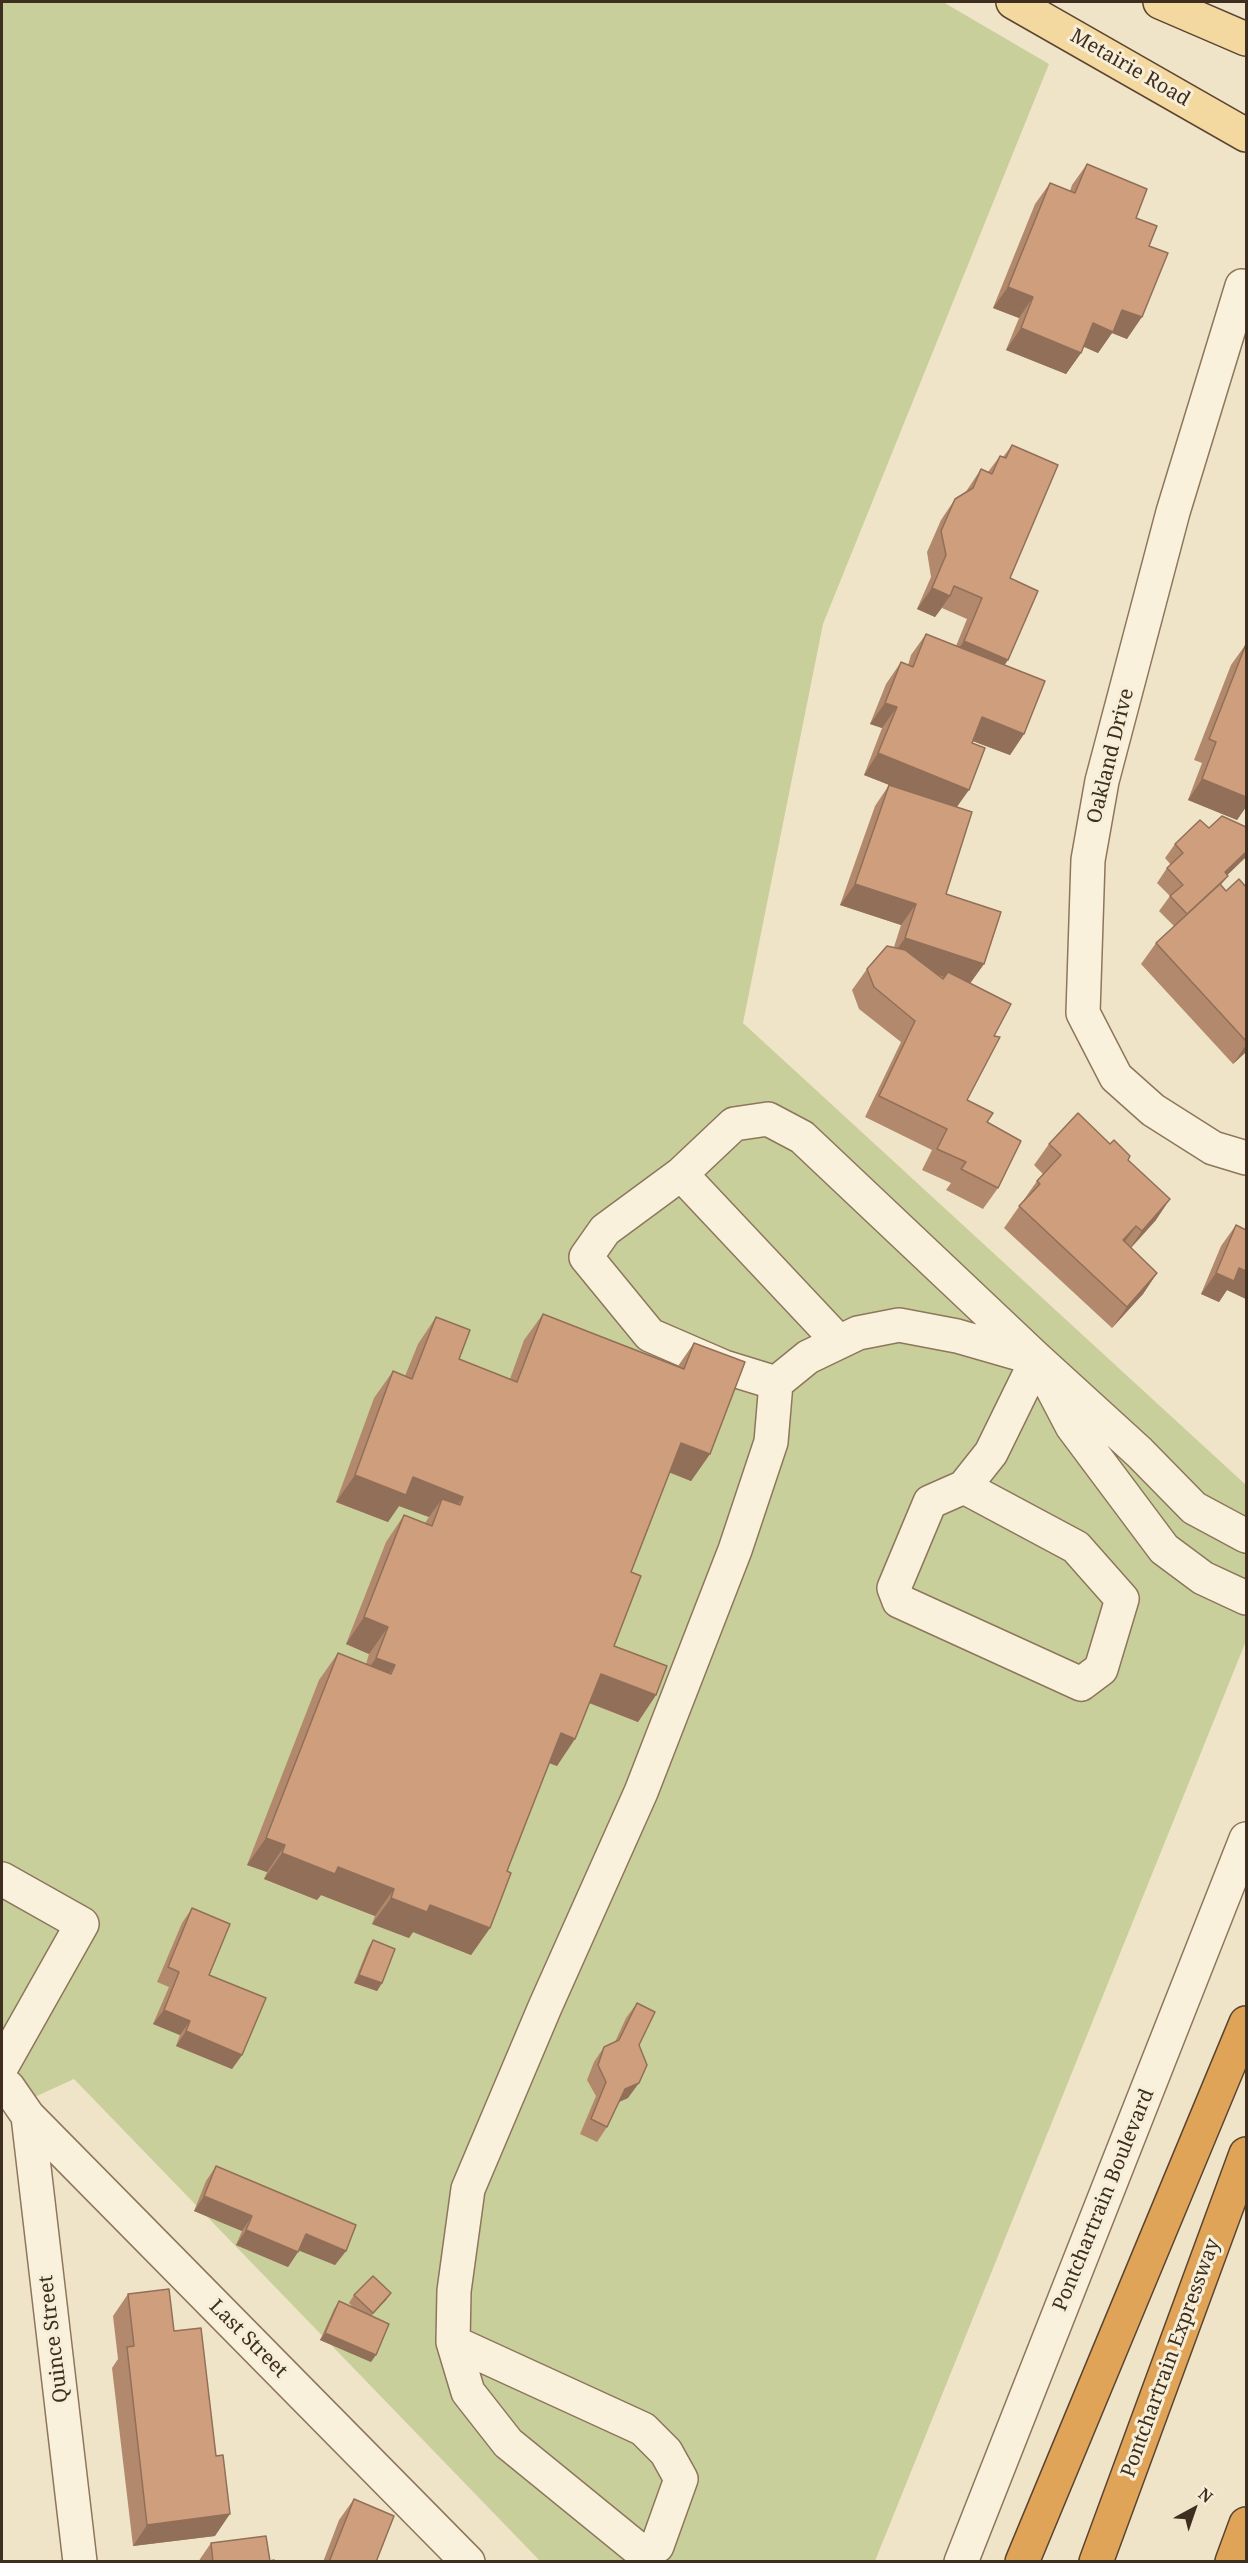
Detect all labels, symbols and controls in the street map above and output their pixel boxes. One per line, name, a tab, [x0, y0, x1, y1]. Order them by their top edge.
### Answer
street label: Metairie Road	[1066, 24, 1194, 112]
street label: Oakland Drive	[1083, 686, 1139, 826]
street label: Pontchartrain Boulevard	[1048, 2085, 1160, 2315]
street label: Pontchartrain Expressway	[1117, 2235, 1225, 2481]
street label: Quince Street	[34, 2274, 74, 2404]
street label: Last Street	[204, 2295, 292, 2383]
north arrow	[1164, 2479, 1224, 2539]
text: N	[1194, 2483, 1217, 2508]

